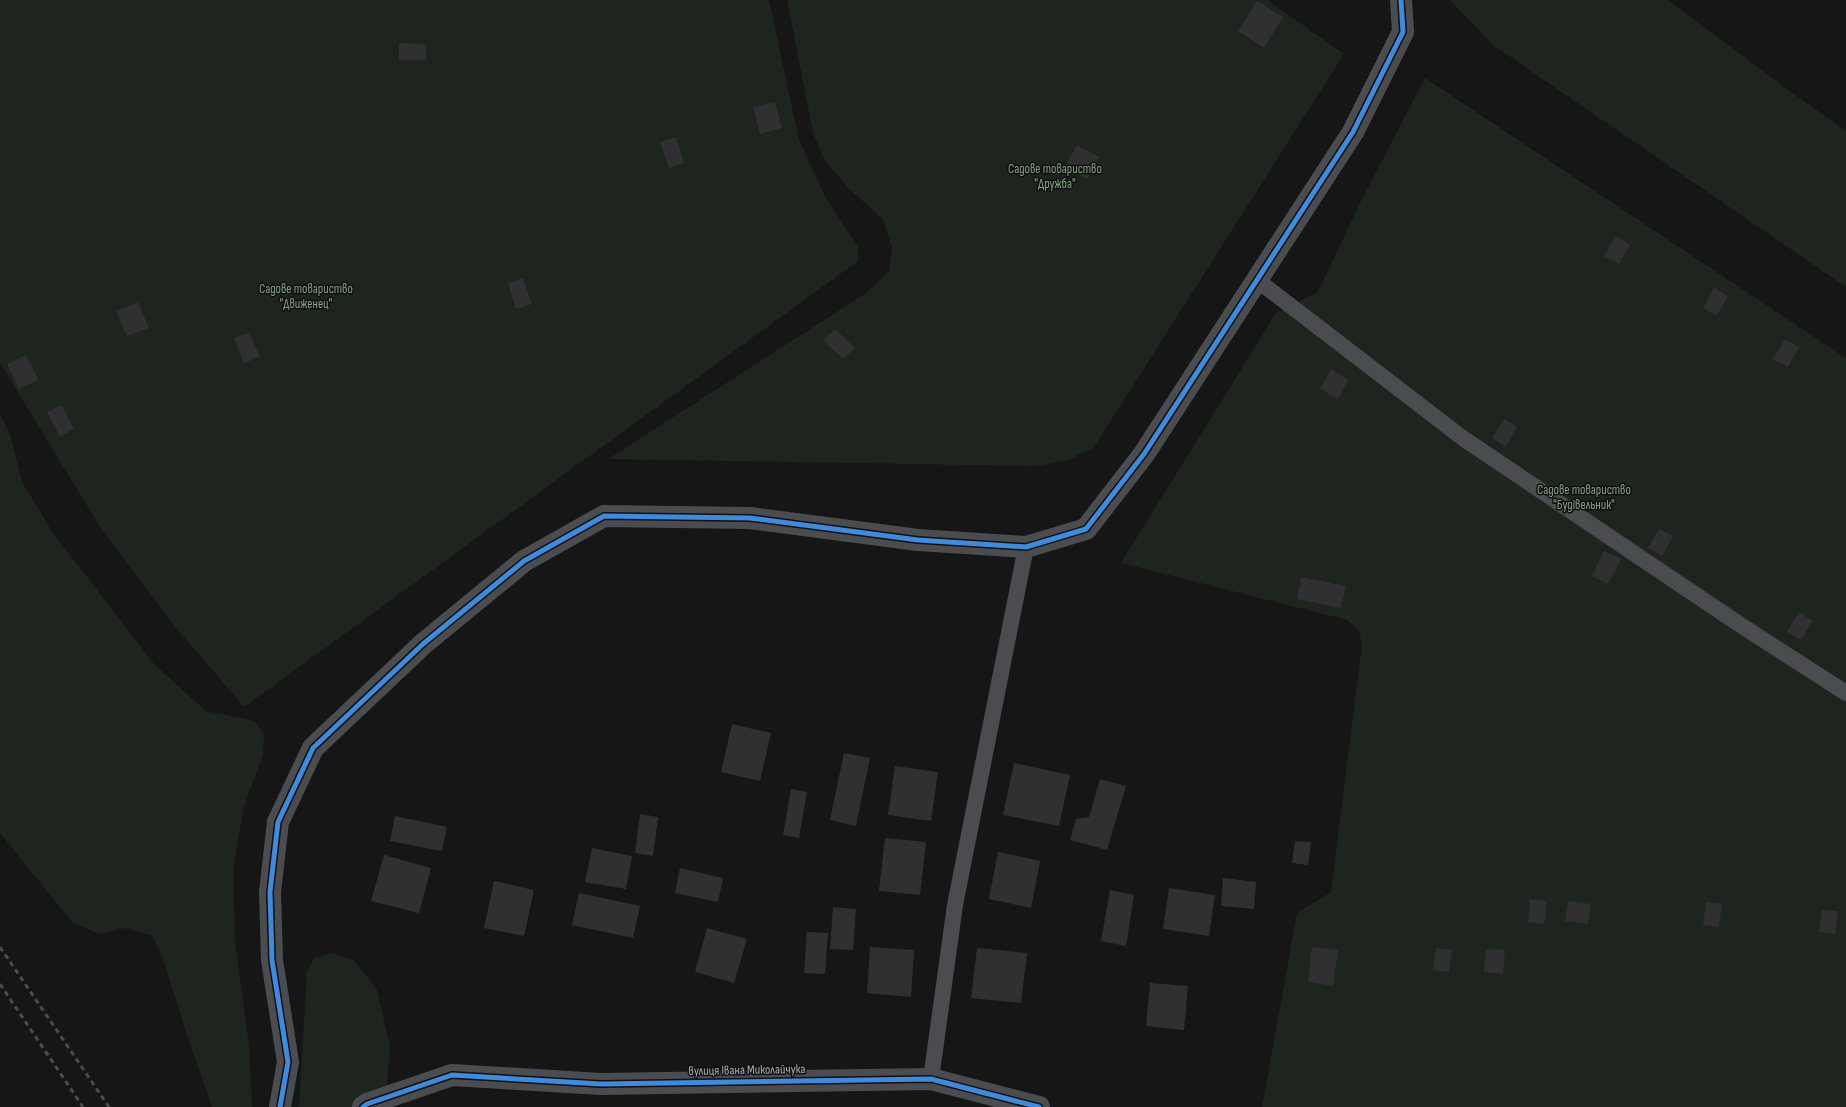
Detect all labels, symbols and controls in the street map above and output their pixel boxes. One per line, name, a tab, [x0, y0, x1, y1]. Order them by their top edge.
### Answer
park label: Садове товариство "Дружба"	[1008, 161, 1102, 192]
park label: Садове товариство "Движенец"	[259, 281, 353, 312]
park label: Садове товариство "Будівельник"	[1537, 482, 1631, 513]
street label: вулиця Івана Миколайчука	[688, 1061, 806, 1079]

